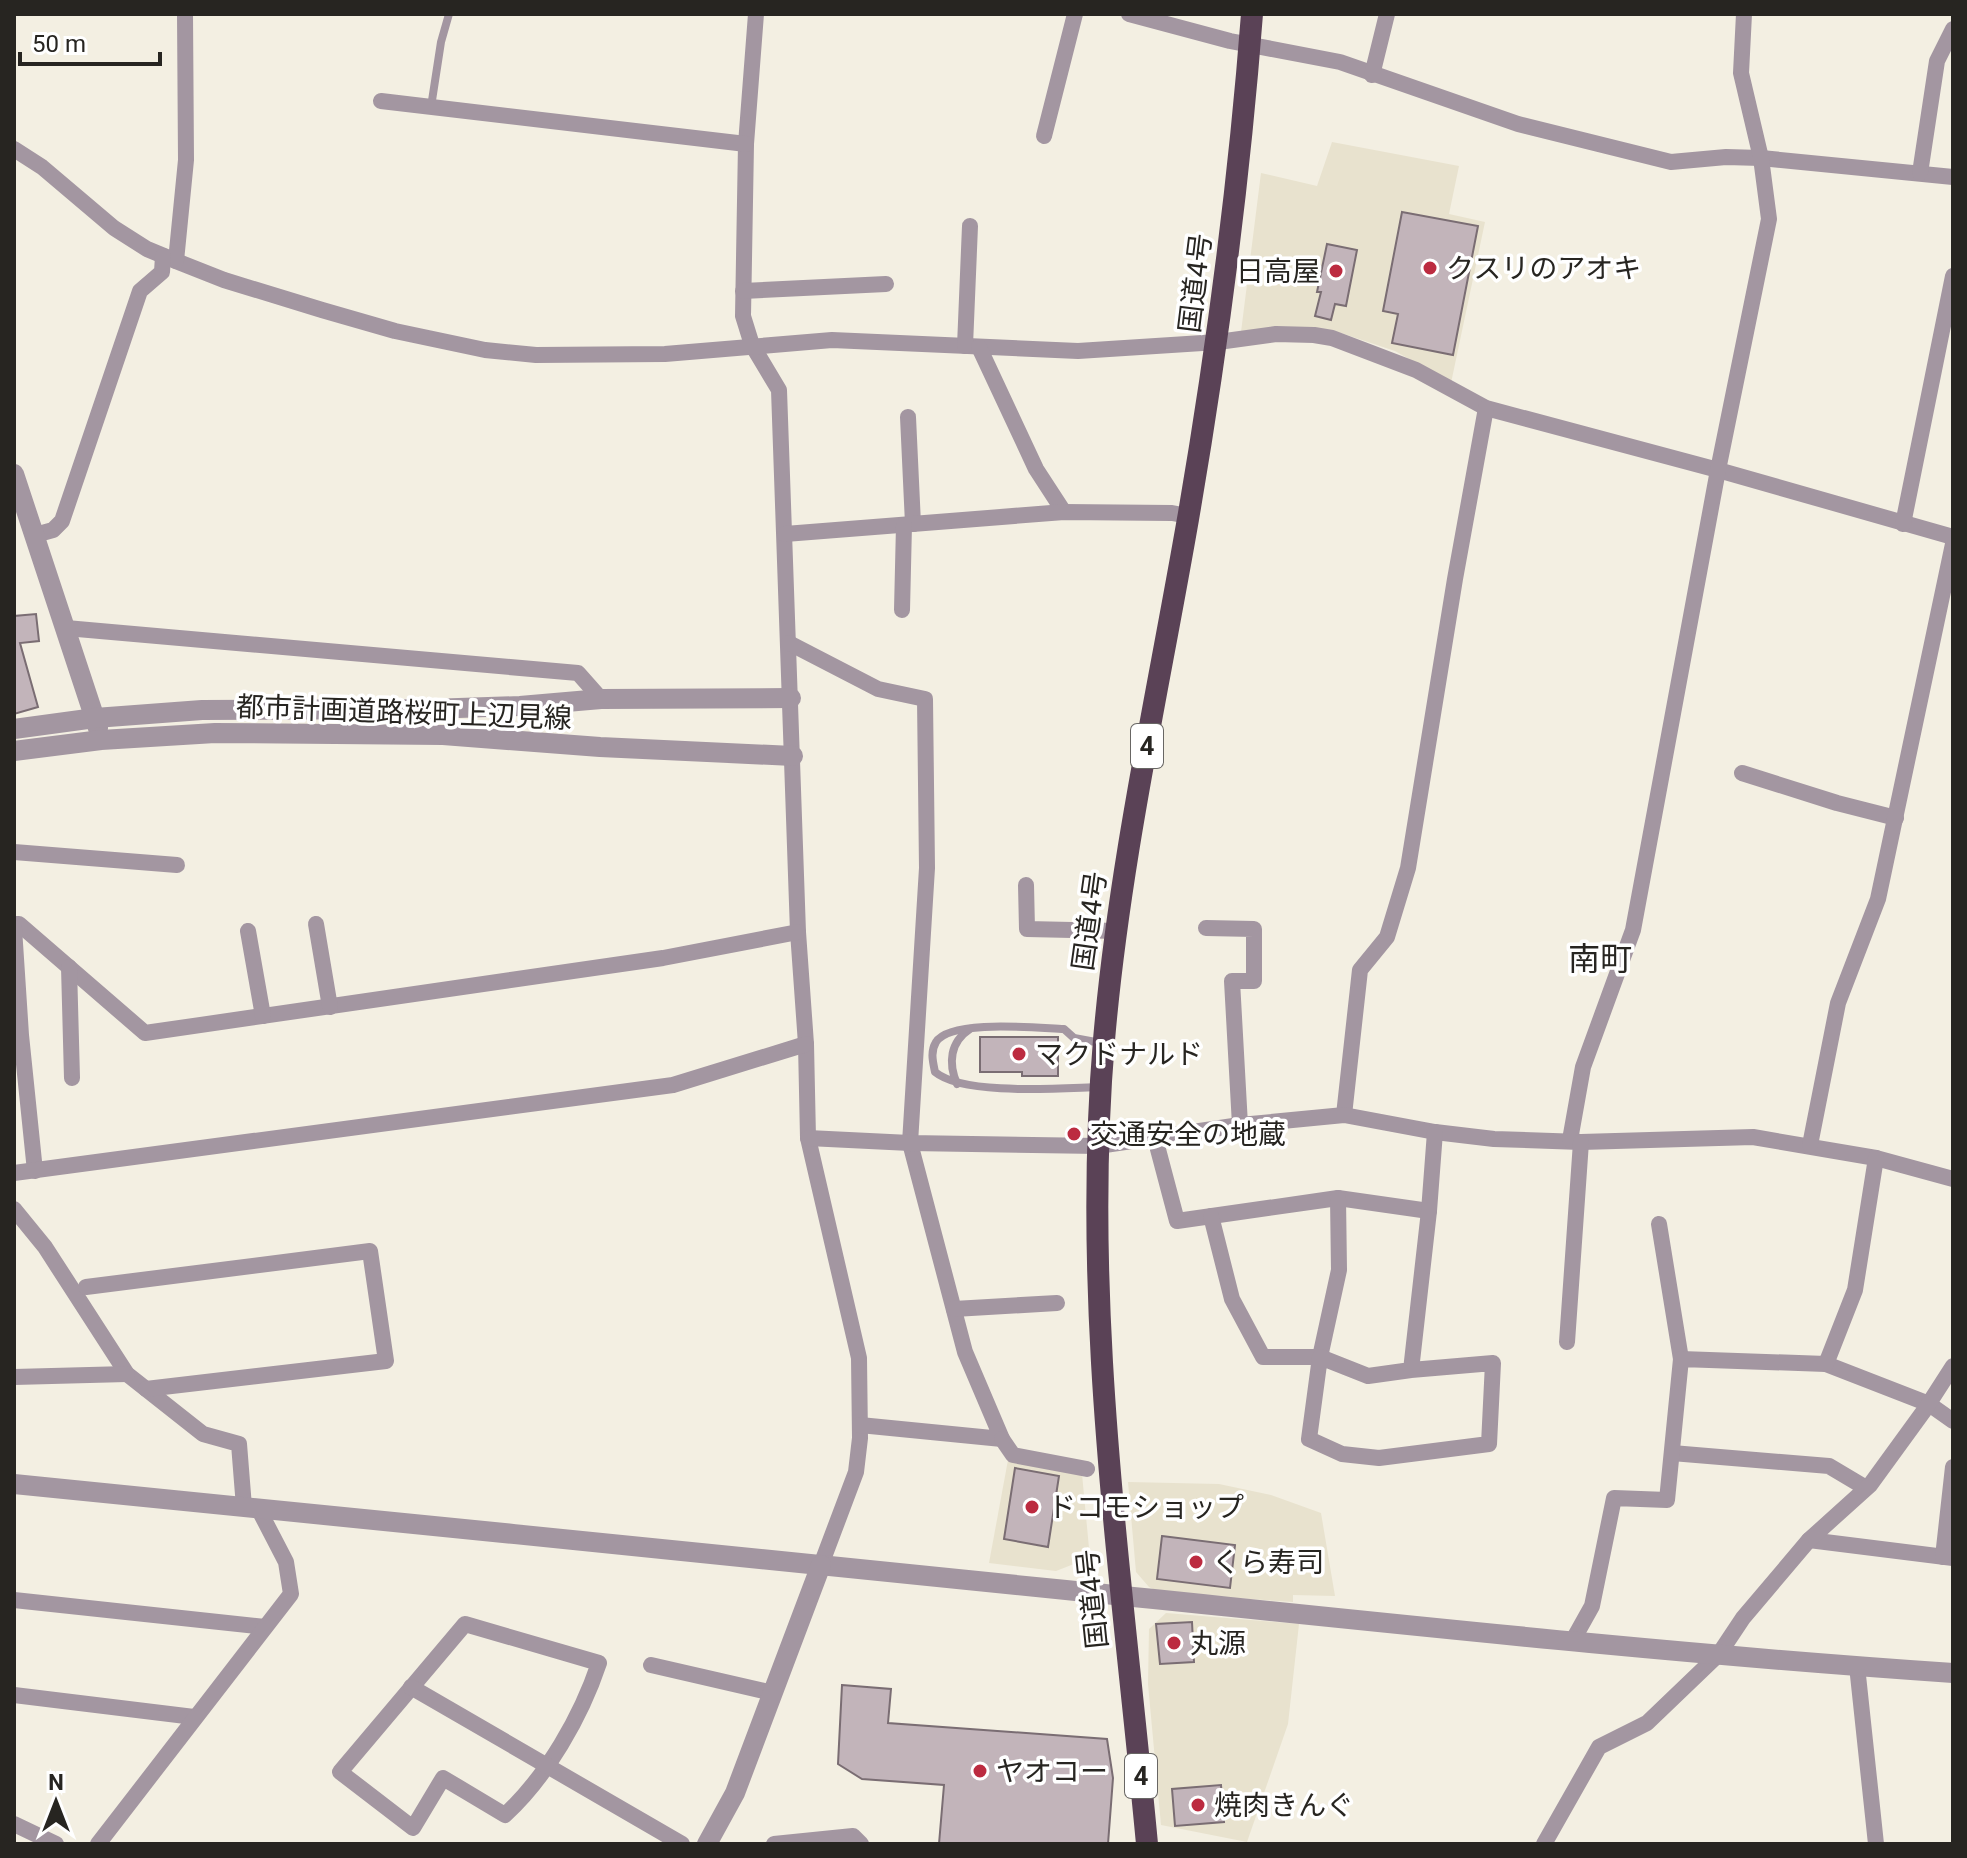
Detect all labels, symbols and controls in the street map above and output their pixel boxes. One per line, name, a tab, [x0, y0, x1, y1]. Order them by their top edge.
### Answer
scale bar	[20, 16, 160, 66]
text: 50 m	[32, 30, 86, 58]
street label: 国道4号	[1173, 232, 1218, 335]
place label: クスリのアオキ	[1446, 252, 1641, 285]
place label: 日高屋	[1236, 255, 1320, 288]
marker: クスリのアオキ	[1421, 259, 1439, 277]
marker: 日高屋	[1327, 262, 1345, 280]
street label: 都市計画道路桜町上辺見線	[236, 690, 572, 735]
road number: 4	[1131, 724, 1163, 768]
street label: 国道4号	[1066, 869, 1113, 973]
district label: 南町	[1568, 940, 1632, 978]
place label: マクドナルド	[1035, 1038, 1203, 1071]
marker: マクドナルド	[1010, 1045, 1028, 1063]
place label: 交通安全の地蔵	[1090, 1118, 1286, 1151]
marker: 交通安全の地蔵	[1065, 1125, 1083, 1143]
place label: ドコモショップ	[1048, 1491, 1244, 1524]
marker: ドコモショップ	[1023, 1498, 1041, 1516]
place label: くら寿司	[1212, 1546, 1324, 1579]
street label: 国道4号	[1071, 1548, 1114, 1650]
marker: くら寿司	[1187, 1553, 1205, 1571]
place label: 丸源	[1190, 1627, 1246, 1660]
marker: 丸源	[1165, 1634, 1183, 1652]
road number: 4	[1125, 1754, 1157, 1798]
place label: ヤオコー	[996, 1755, 1108, 1788]
north arrow	[16, 1762, 96, 1842]
marker: ヤオコー	[971, 1762, 989, 1780]
text: N	[48, 1770, 64, 1795]
place label: 焼肉きんぐ	[1214, 1789, 1354, 1822]
marker: 焼肉きんぐ	[1189, 1796, 1207, 1814]

